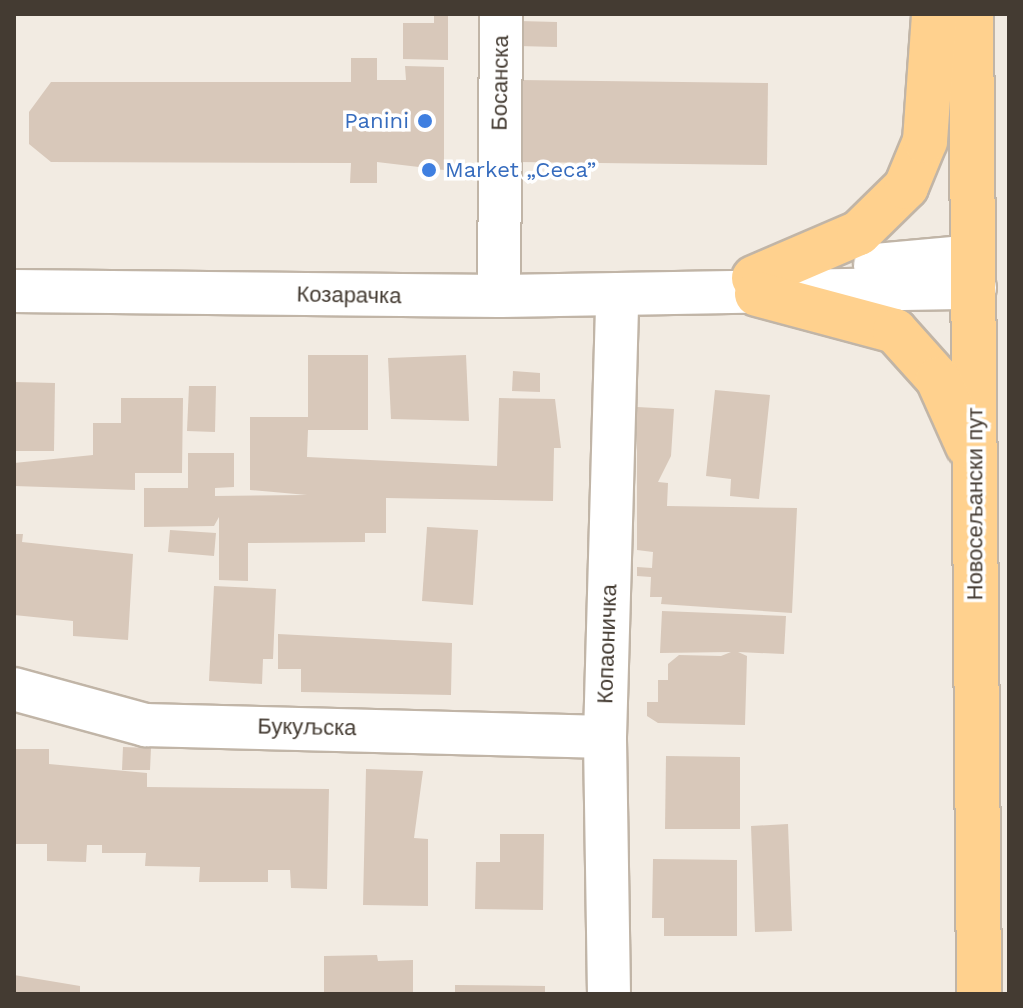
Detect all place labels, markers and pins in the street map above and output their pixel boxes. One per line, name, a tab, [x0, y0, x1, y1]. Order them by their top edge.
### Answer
place label: Panini	[344, 108, 409, 134]
marker: Panini	[416, 112, 434, 130]
place label: Market „Ceca”	[445, 157, 596, 183]
marker: Market „Ceca”	[420, 161, 438, 179]

